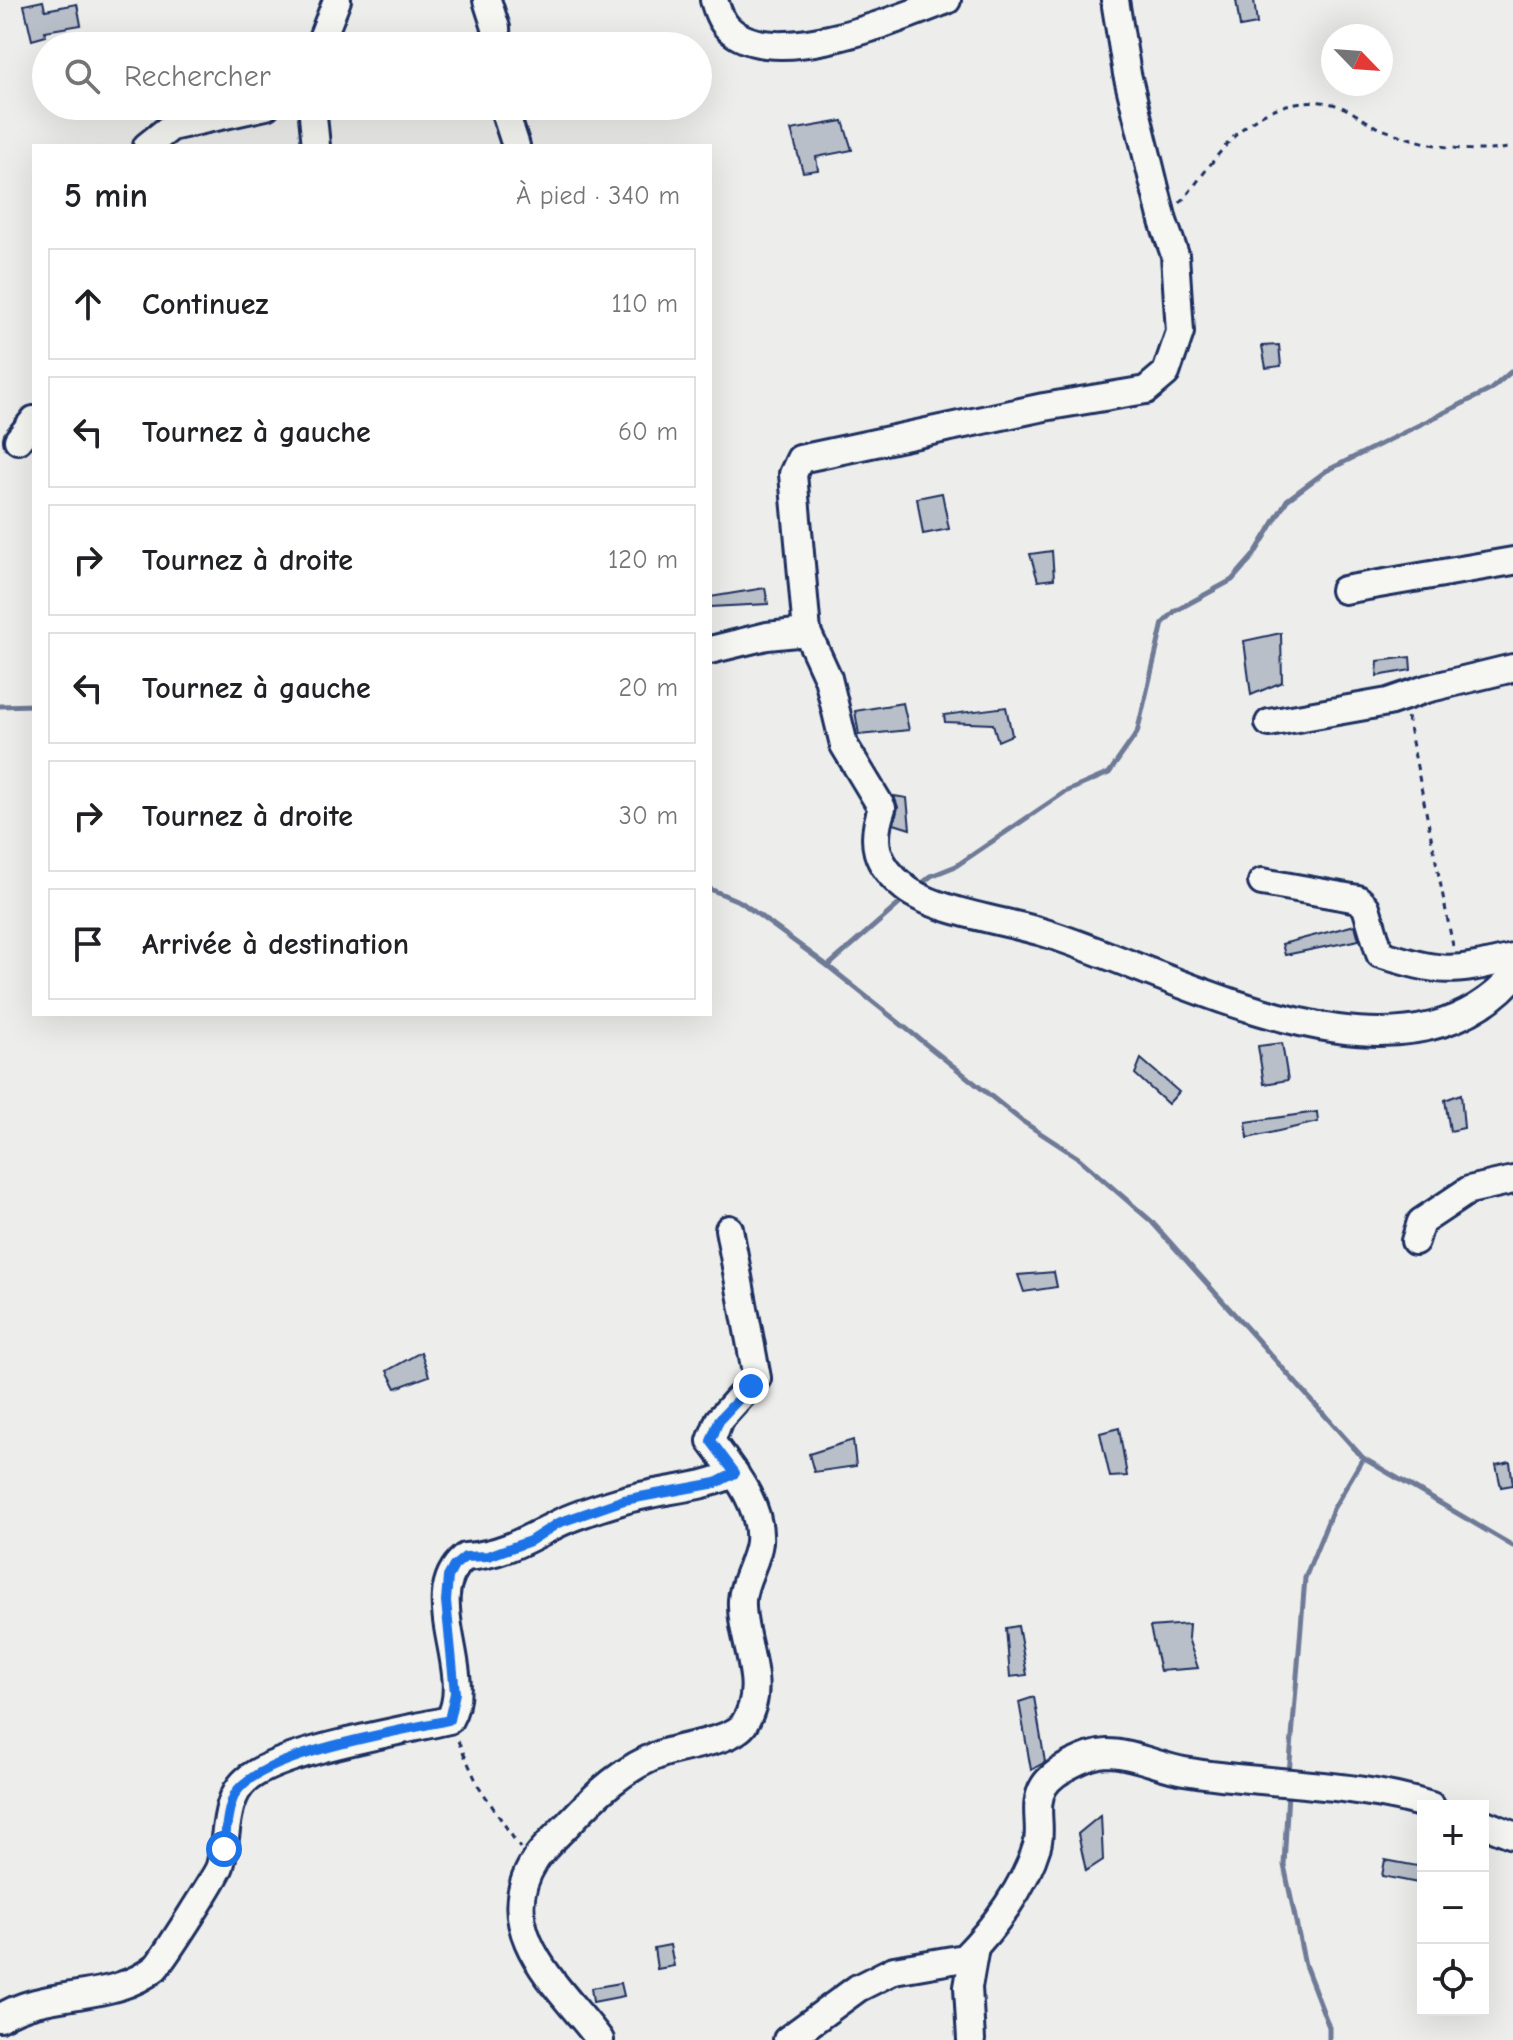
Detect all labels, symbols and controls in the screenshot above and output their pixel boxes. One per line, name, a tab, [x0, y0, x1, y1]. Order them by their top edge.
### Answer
north arrow	[1321, 24, 1393, 96]
search box	[32, 32, 712, 120]
icon: search	[60, 54, 104, 98]
text: Rechercher	[124, 59, 271, 94]
text: 5 min	[64, 176, 148, 216]
text: À pied · 340 m	[516, 181, 680, 211]
icon: ahead	[66, 282, 110, 326]
text: Continuez	[142, 287, 268, 322]
text: 110 m	[611, 289, 678, 319]
icon: left	[66, 410, 110, 454]
text: Tournez à gauche	[142, 415, 371, 450]
text: 60 m	[618, 417, 678, 447]
icon: right	[66, 538, 110, 582]
text: Tournez à droite	[142, 543, 353, 578]
text: 120 m	[608, 545, 678, 575]
icon: left	[66, 666, 110, 710]
text: Tournez à gauche	[142, 671, 371, 706]
text: 20 m	[618, 673, 678, 703]
icon: right	[66, 794, 110, 838]
text: Tournez à droite	[142, 799, 353, 834]
text: 30 m	[619, 801, 678, 831]
icon: arrive	[66, 922, 110, 966]
text: Arrivée à destination	[142, 927, 409, 962]
route end	[733, 1368, 769, 1404]
map controls	[1417, 1800, 1489, 2016]
button: +	[1417, 1800, 1489, 1872]
route start	[206, 1831, 242, 1867]
button: −	[1417, 1872, 1489, 1944]
button: locate	[1417, 1944, 1489, 2016]

